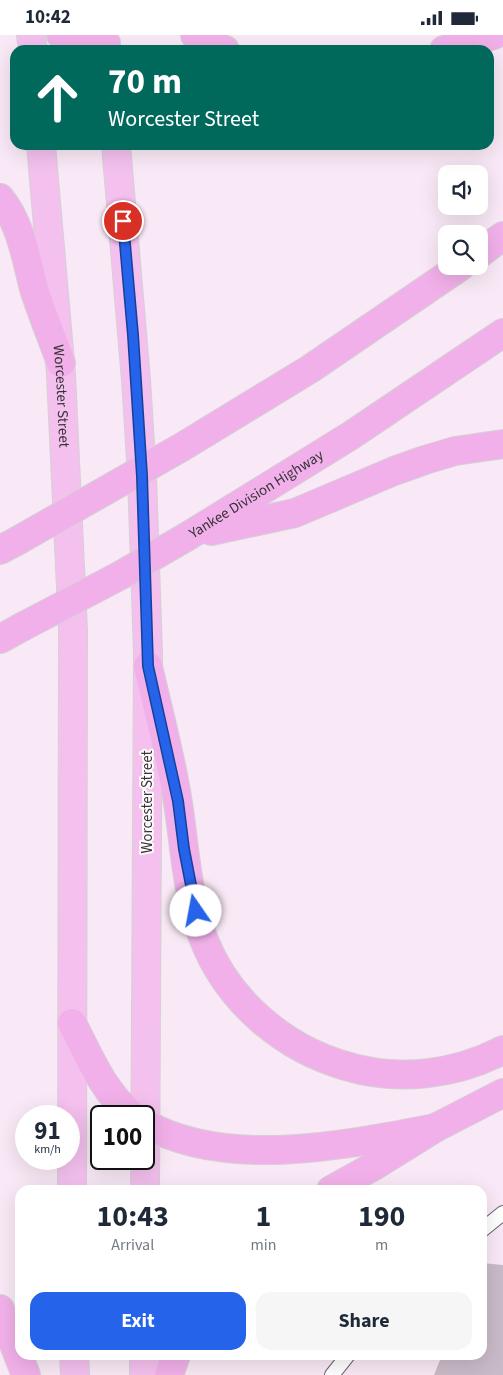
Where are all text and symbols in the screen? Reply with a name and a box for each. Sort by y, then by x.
text: 10:42 [25,4,71,31]
text: 70 m [108,57,182,107]
icon: ahead [25,65,90,130]
text: Worcester Street [108,103,259,135]
map controls [438,165,488,275]
button: sound [438,165,488,215]
pin [102,200,144,242]
icon: arrive [109,207,137,235]
button: search [438,225,488,275]
street label: Worcester Street [47,344,74,448]
street label: Yankee Division Highway [184,445,328,544]
street label: Worcester Street [137,750,158,854]
position arrow [169,884,221,936]
speed limit sign: 100 [90,1105,155,1170]
text: 91 [34,1113,61,1149]
text: km/h [34,1141,61,1158]
text: 10:43 [97,1195,169,1238]
text: 1 [255,1195,271,1238]
text: 190 [358,1195,405,1238]
text: Arrival [111,1234,154,1256]
text: min [250,1234,276,1256]
text: m [375,1234,388,1256]
button: Exit [30,1292,246,1350]
button: Share [256,1292,472,1350]

